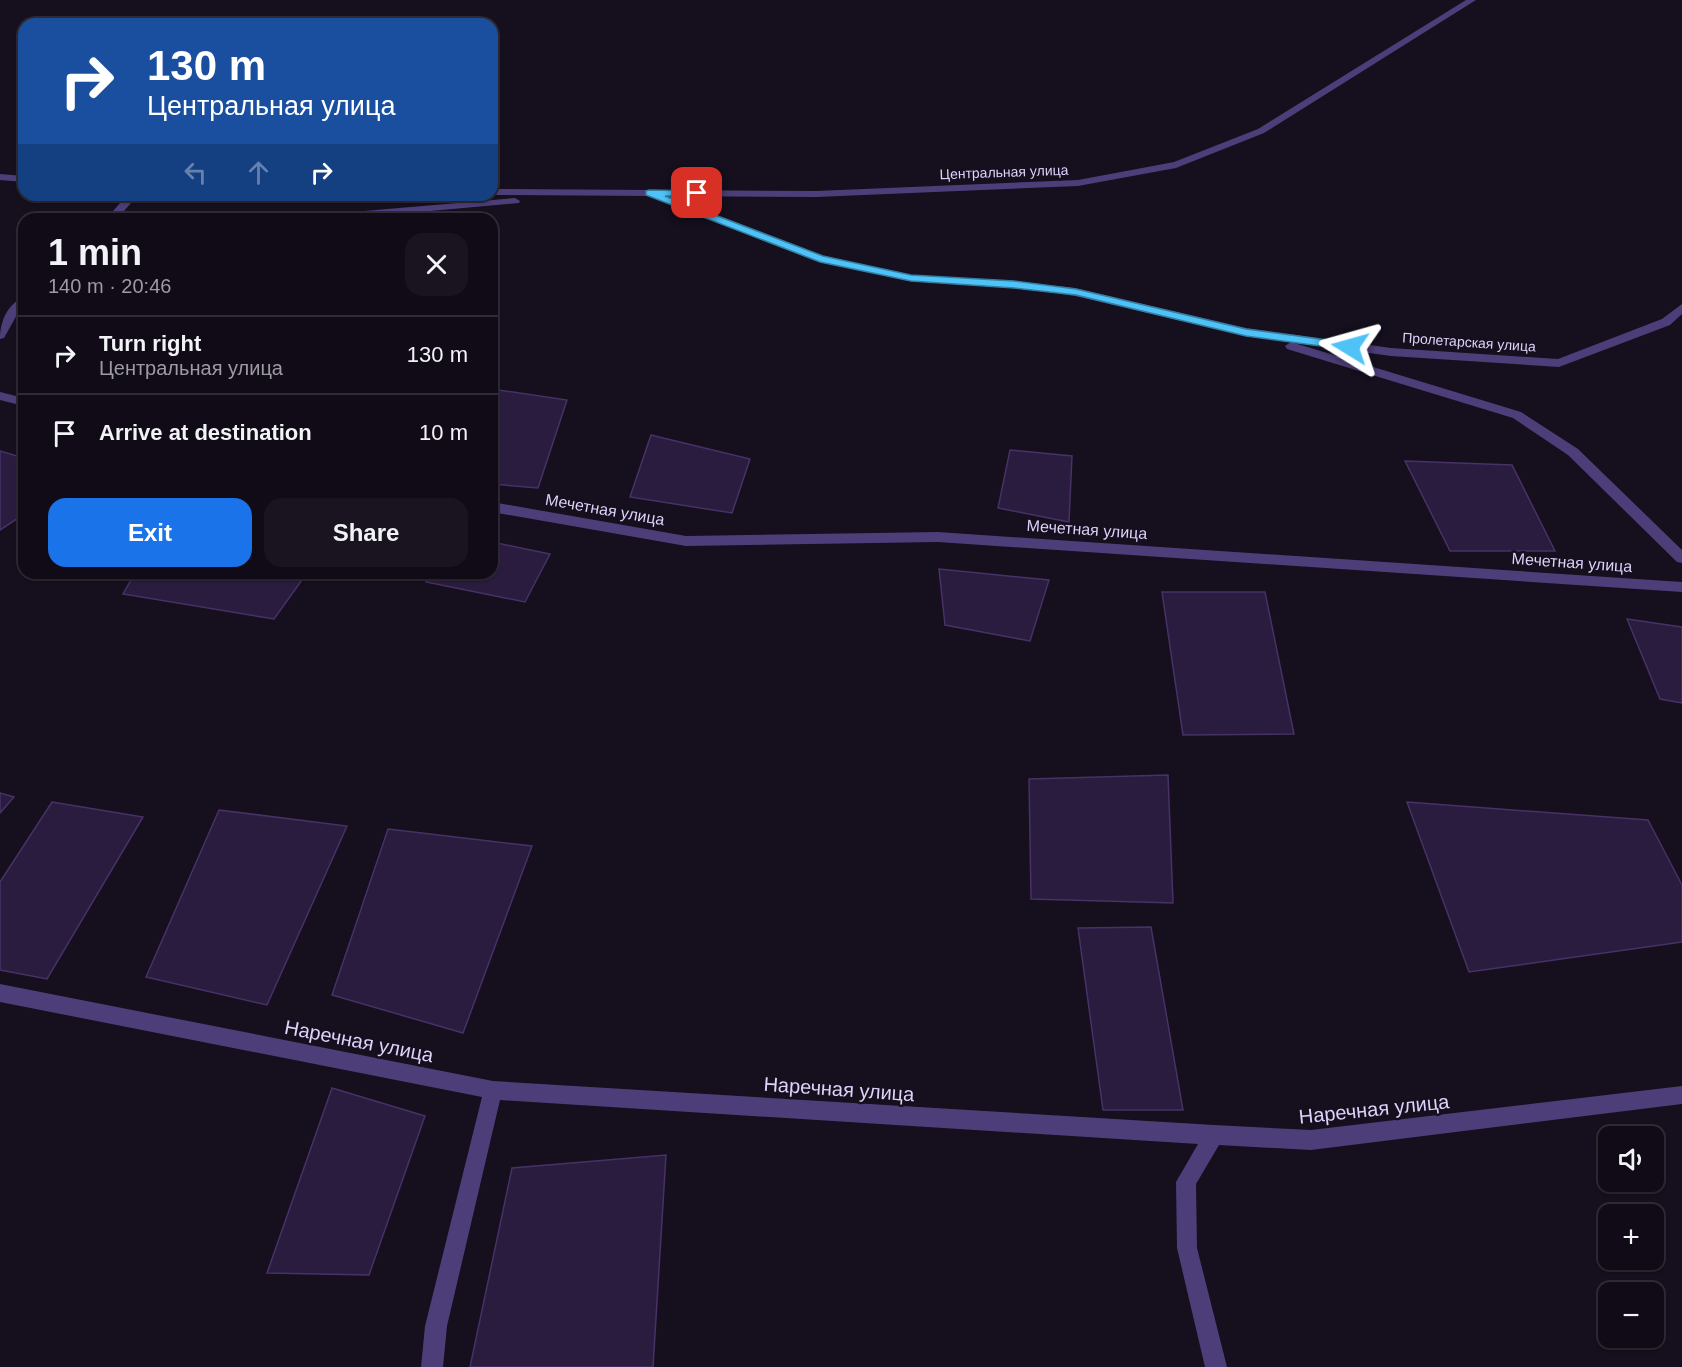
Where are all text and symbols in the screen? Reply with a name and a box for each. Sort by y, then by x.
icon: right [48,42,126,120]
text: 130 m [147,42,266,89]
text: Центральная улица [147,91,395,121]
icon: left [179,156,212,189]
icon: ahead [242,156,275,189]
icon: right [305,156,338,189]
street label: Центральная улица [939,162,1069,182]
pin [671,167,722,218]
icon: arrive [680,176,713,209]
text: 1 min [48,232,142,273]
button: close [405,233,468,296]
text: 140 m · 20:46 [48,275,171,297]
position arrow [1318,315,1382,379]
street label: Пролетарская улица [1402,329,1537,355]
text: Turn right [99,331,201,356]
icon: right [48,339,81,372]
text: 130 m [407,342,468,367]
text: Центральная улица [99,357,283,379]
icon: arrive [48,417,81,450]
text: Arrive at destination [99,420,312,445]
text: 10 m [419,420,468,445]
street label: Мечетная улица [544,491,666,528]
button: Exit [48,498,252,567]
button: Share [264,498,468,567]
street label: Мечетная улица [1026,517,1148,542]
street label: Мечетная улица [1511,550,1633,575]
street label: Наречная улица [283,1016,436,1066]
street label: Наречная улица [763,1073,916,1105]
street label: Наречная улица [1298,1090,1451,1128]
map controls [1598,1126,1664,1348]
button: sound [1598,1126,1664,1192]
button: + [1598,1204,1664,1270]
button: − [1598,1282,1664,1348]

